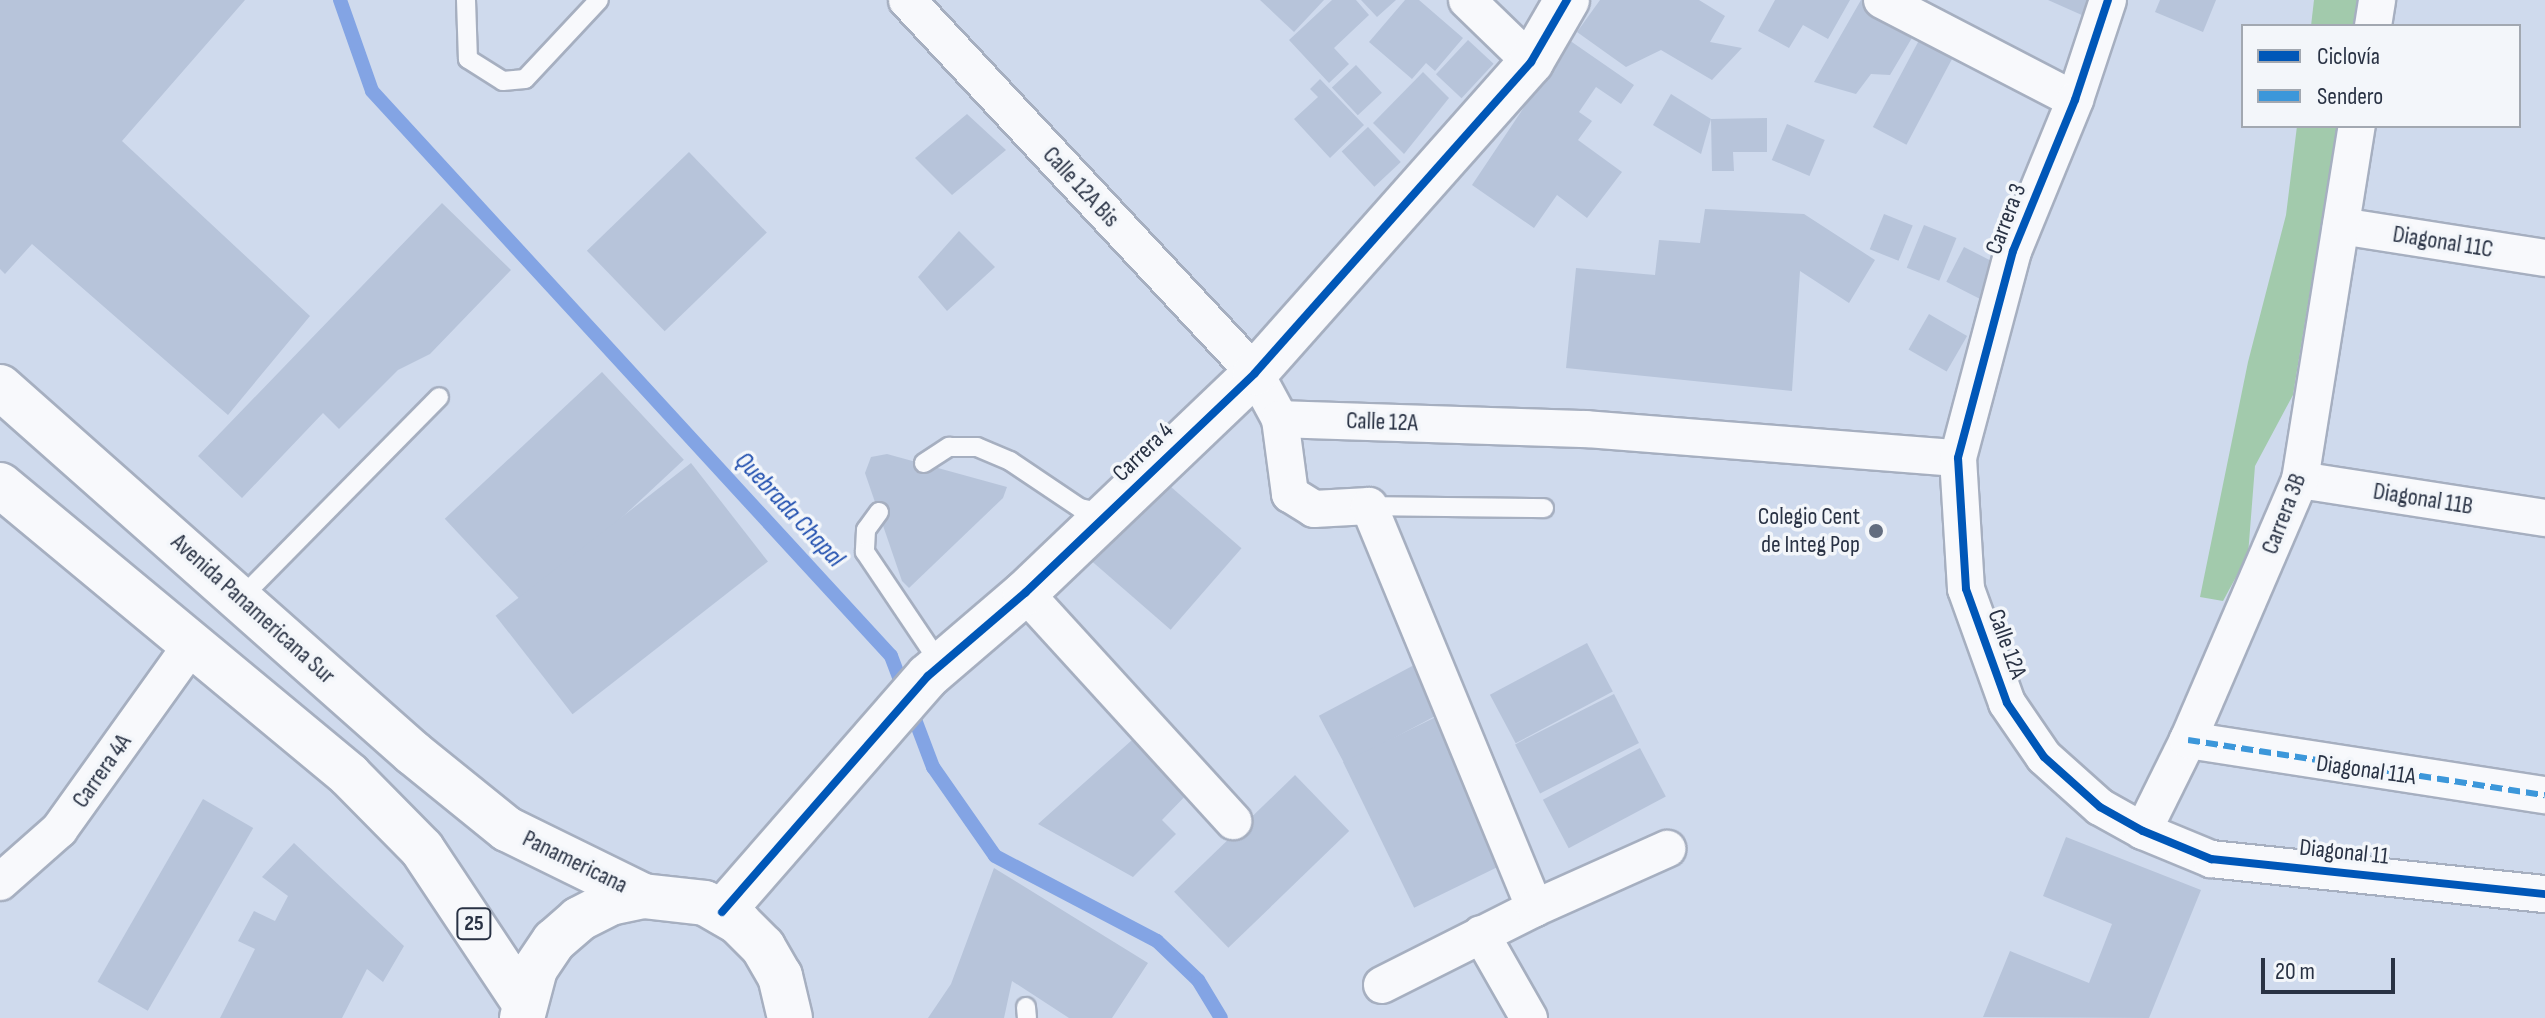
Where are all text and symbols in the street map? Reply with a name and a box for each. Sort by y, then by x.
legend [2241,24,2521,128]
text: Ciclovía [2317,42,2380,71]
text: Sendero [2317,82,2383,111]
street label: Calle 12A Bis [1037,141,1125,233]
street label: Carrera 3 [1979,180,2033,258]
street label: Diagonal 11C [2391,220,2495,264]
street label: Calle 12A [1346,406,1418,438]
street label: Carrera 4 [1107,416,1179,488]
water label: Quebrada Chapal [728,446,850,574]
street label: Carrera 3B [2256,470,2312,558]
street label: Diagonal 11B [2371,477,2475,521]
place label: Colegio Cent de Integ Pop [1758,503,1860,559]
marker: Colegio Cent de Integ Pop [1867,522,1885,540]
street label: Avenida Panamericana Sur [165,528,341,690]
street label: Calle 12A [1981,605,2033,683]
street label: Carrera 4A [66,729,138,813]
street label: Diagonal 11A [2314,749,2418,791]
street label: Panamericana [518,824,632,900]
street label: Diagonal 11 [2298,833,2390,871]
road number: 25 [456,906,492,942]
scale bar [2265,942,2399,992]
text: 20 m [2275,957,2315,986]

